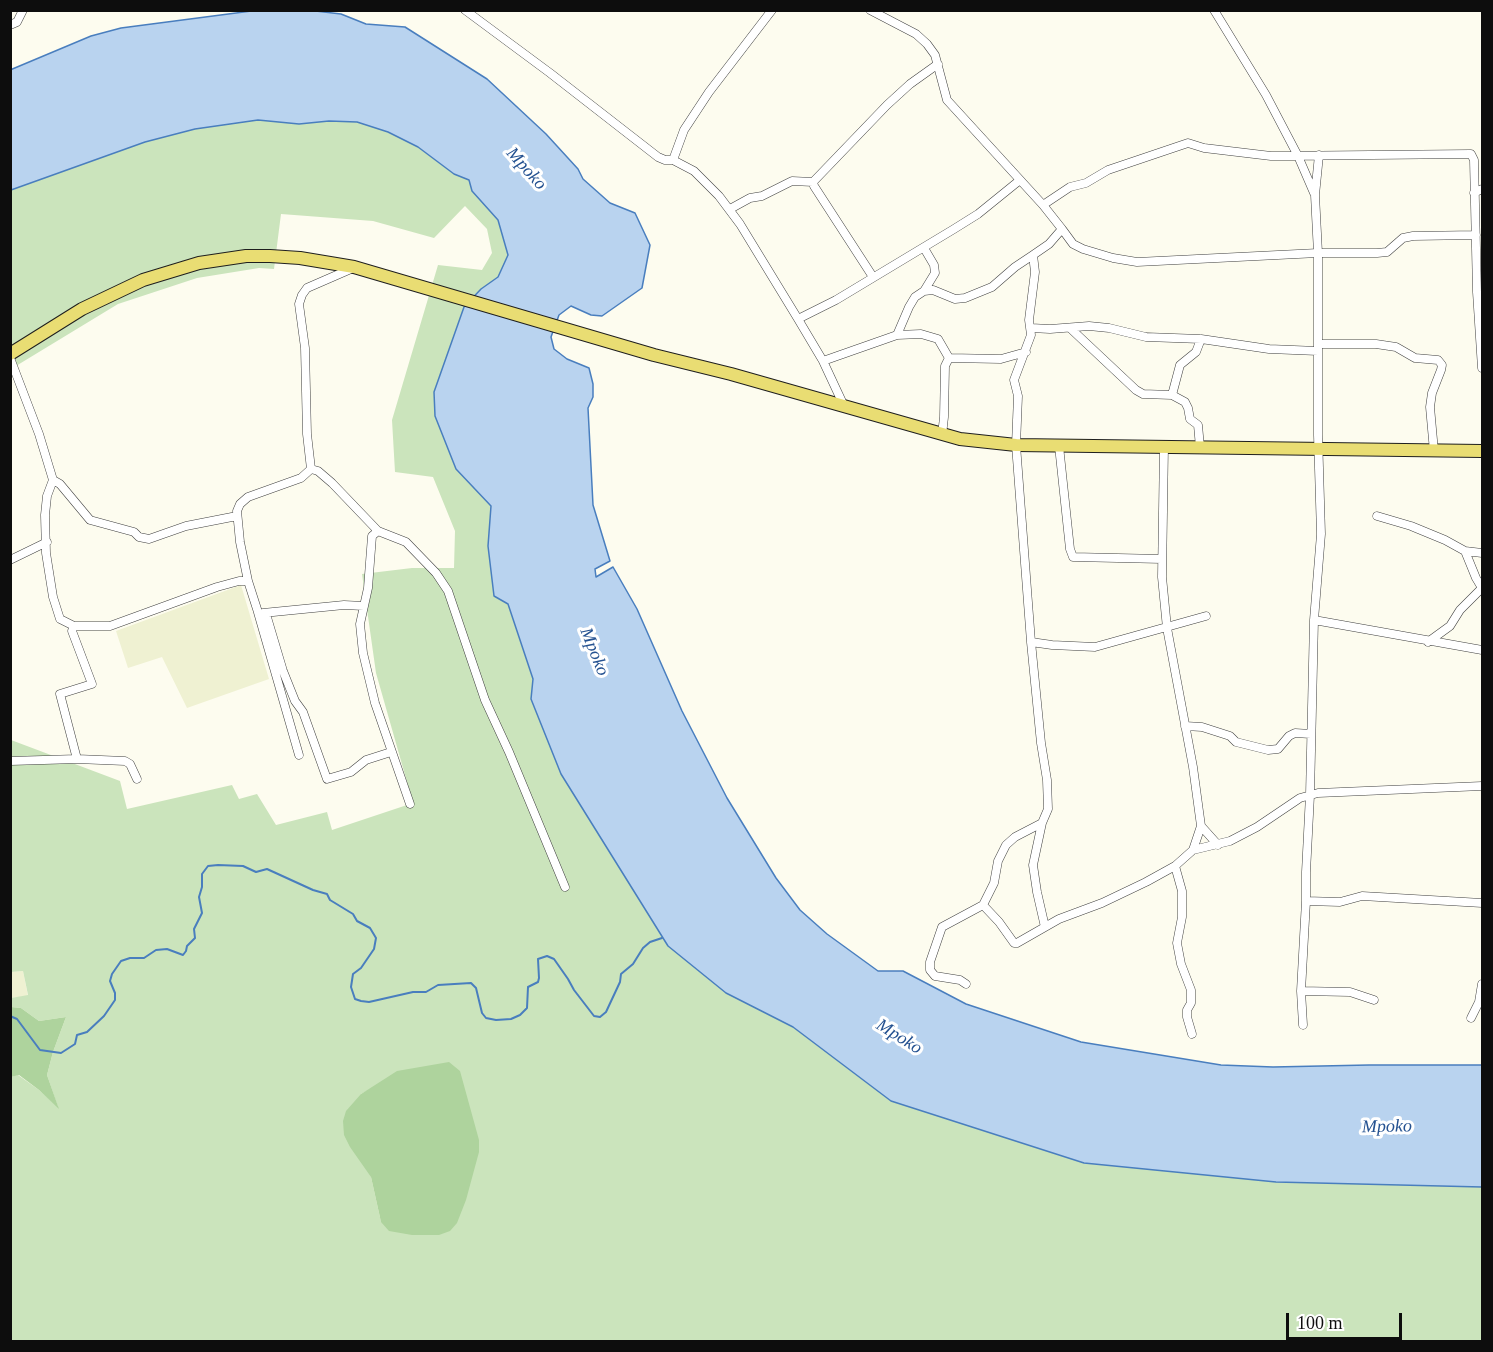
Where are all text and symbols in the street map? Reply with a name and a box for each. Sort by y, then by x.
water label: Mpoko [501,143,551,195]
water label: Mpoko [575,625,613,679]
water label: Mpoko [872,1015,926,1059]
water label: Mpoko [1362,1116,1412,1138]
scale bar [1289,1301,1404,1339]
text: 100 m [1297,1313,1343,1333]

